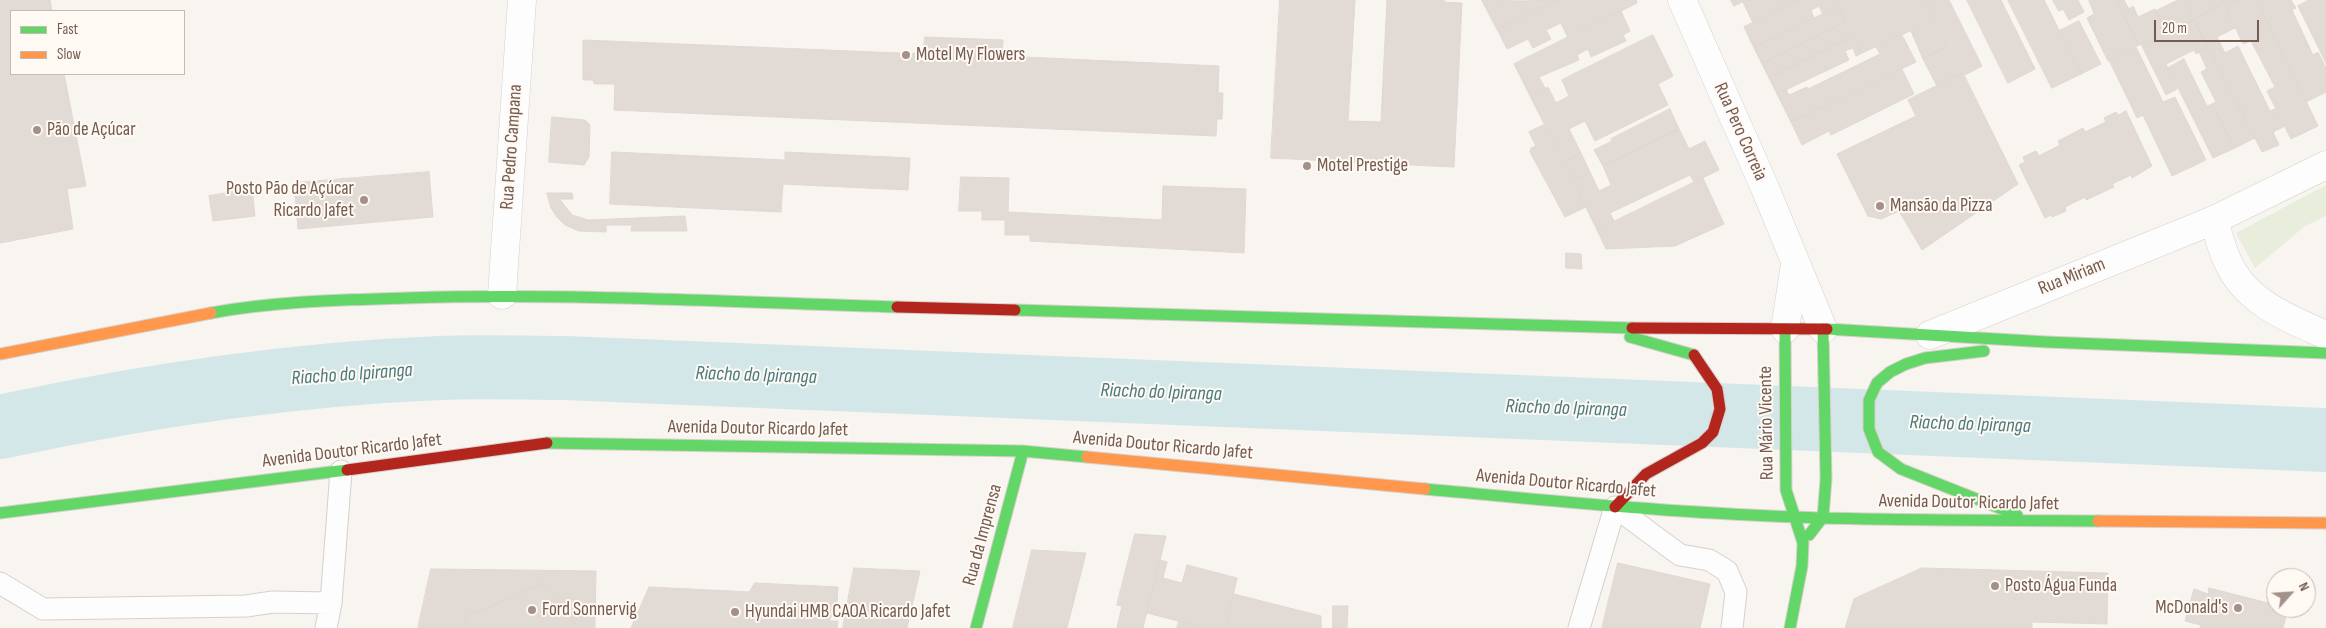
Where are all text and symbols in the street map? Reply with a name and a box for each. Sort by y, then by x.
legend [10,10,185,75]
scale bar [2156,10,2261,42]
text: 20 m [2162,19,2187,38]
text: Fast [57,20,78,39]
place label: Motel My Flowers [916,44,1025,66]
text: Slow [57,45,81,64]
marker: Motel My Flowers [900,49,912,61]
street label: Rua Pero Correia [1708,80,1772,184]
street label: Rua Pedro Campana [496,84,528,210]
place label: Pão de Açúcar [47,119,136,141]
marker: Pão de Açúcar [31,124,43,136]
place label: Motel Prestige [1317,155,1408,177]
marker: Motel Prestige [1301,160,1313,172]
place label: Posto Pão de Açúcar Ricardo Jafet [226,178,354,222]
marker: Posto Pão de Açúcar Ricardo Jafet [358,194,370,206]
place label: Mansão da Pizza [1890,195,1992,217]
marker: Mansão da Pizza [1874,200,1886,212]
street label: Rua Miriam [2035,253,2109,301]
water label: Riacho do Ipiranga [291,359,413,391]
water label: Riacho do Ipiranga [695,362,817,390]
street label: Rua Mário Vicente [1755,366,1779,480]
water label: Riacho do Ipiranga [1100,379,1222,407]
water label: Riacho do Ipiranga [1505,395,1627,423]
water label: Riacho do Ipiranga [1909,411,2031,439]
street label: Avenida Doutor Ricardo Jafet [668,416,848,442]
street label: Avenida Doutor Ricardo Jafet [1072,427,1254,465]
street label: Avenida Doutor Ricardo Jafet [261,429,443,473]
street label: Avenida Doutor Ricardo Jafet [1475,465,1657,503]
street label: Rua da Imprensa [959,482,1007,588]
street label: Avenida Doutor Ricardo Jafet [1879,490,2059,516]
north arrow [2266,568,2316,618]
place label: Posto Água Funda [2005,575,2117,597]
marker: Posto Água Funda [1989,580,2001,592]
text: N [2295,580,2313,594]
place label: McDonald's [2155,597,2228,619]
place label: Ford Sonnervig [542,599,637,621]
place label: Hyundai HMB CAOA Ricardo Jafet [745,601,951,623]
marker: McDonald's [2232,602,2244,614]
marker: Ford Sonnervig [526,604,538,616]
marker: Hyundai HMB CAOA Ricardo Jafet [729,606,741,618]

